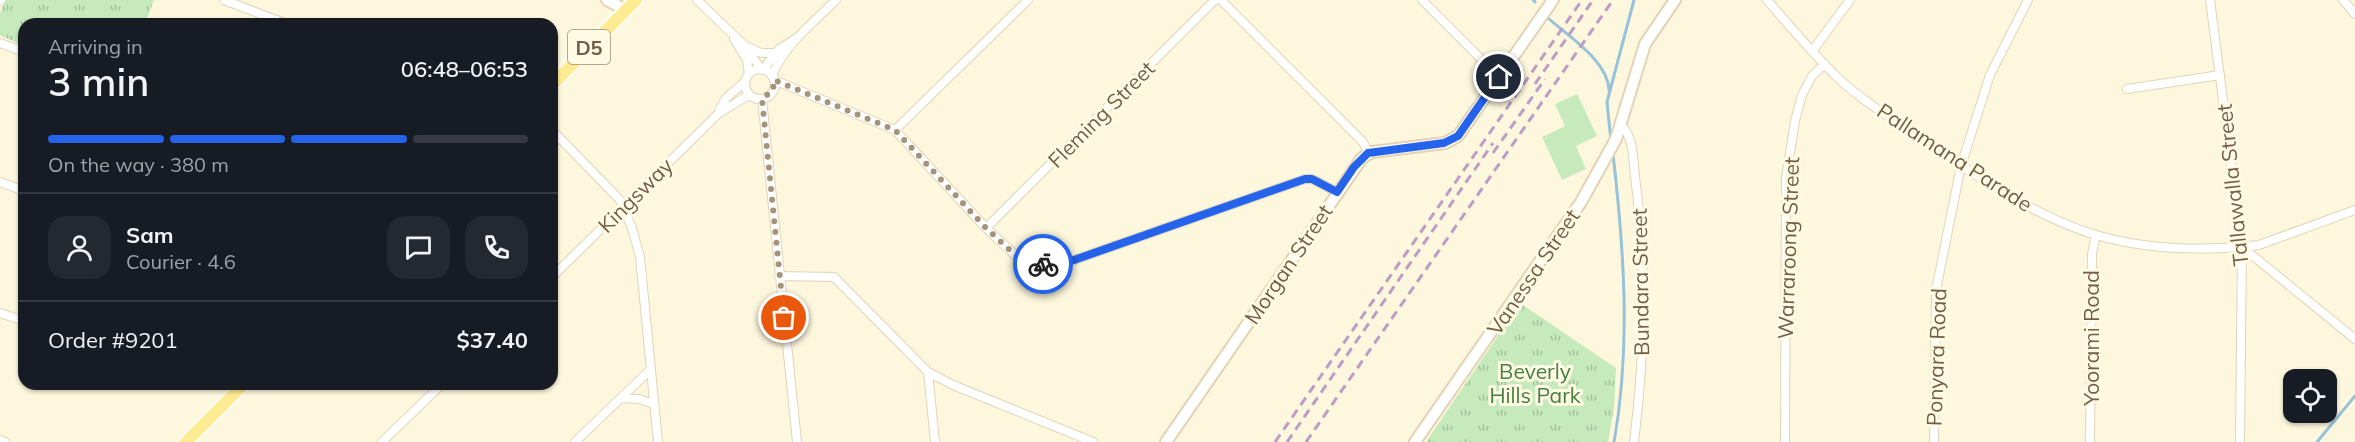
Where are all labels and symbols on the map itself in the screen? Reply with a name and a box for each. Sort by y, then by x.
road number: D5 [568,30,610,64]
pin [1473,51,1524,102]
street label: Fleming Street [1042,55,1160,173]
street label: Pallamana Parade [1873,97,2037,217]
street label: Tallawalla Street [2211,103,2253,267]
street label: Kingsway [592,152,678,238]
street label: Warraroong Street [1772,156,1804,340]
street label: Morgan Street [1238,199,1338,329]
street label: Vanessa Street [1481,204,1585,340]
street label: Bundara Street [1626,208,1654,356]
courier [1013,234,1073,294]
street label: Yoorami Road [2078,270,2104,407]
street label: Ponyara Road [1921,288,1951,426]
pin [758,292,809,343]
park label: Beverly Hills Park [1489,358,1581,408]

